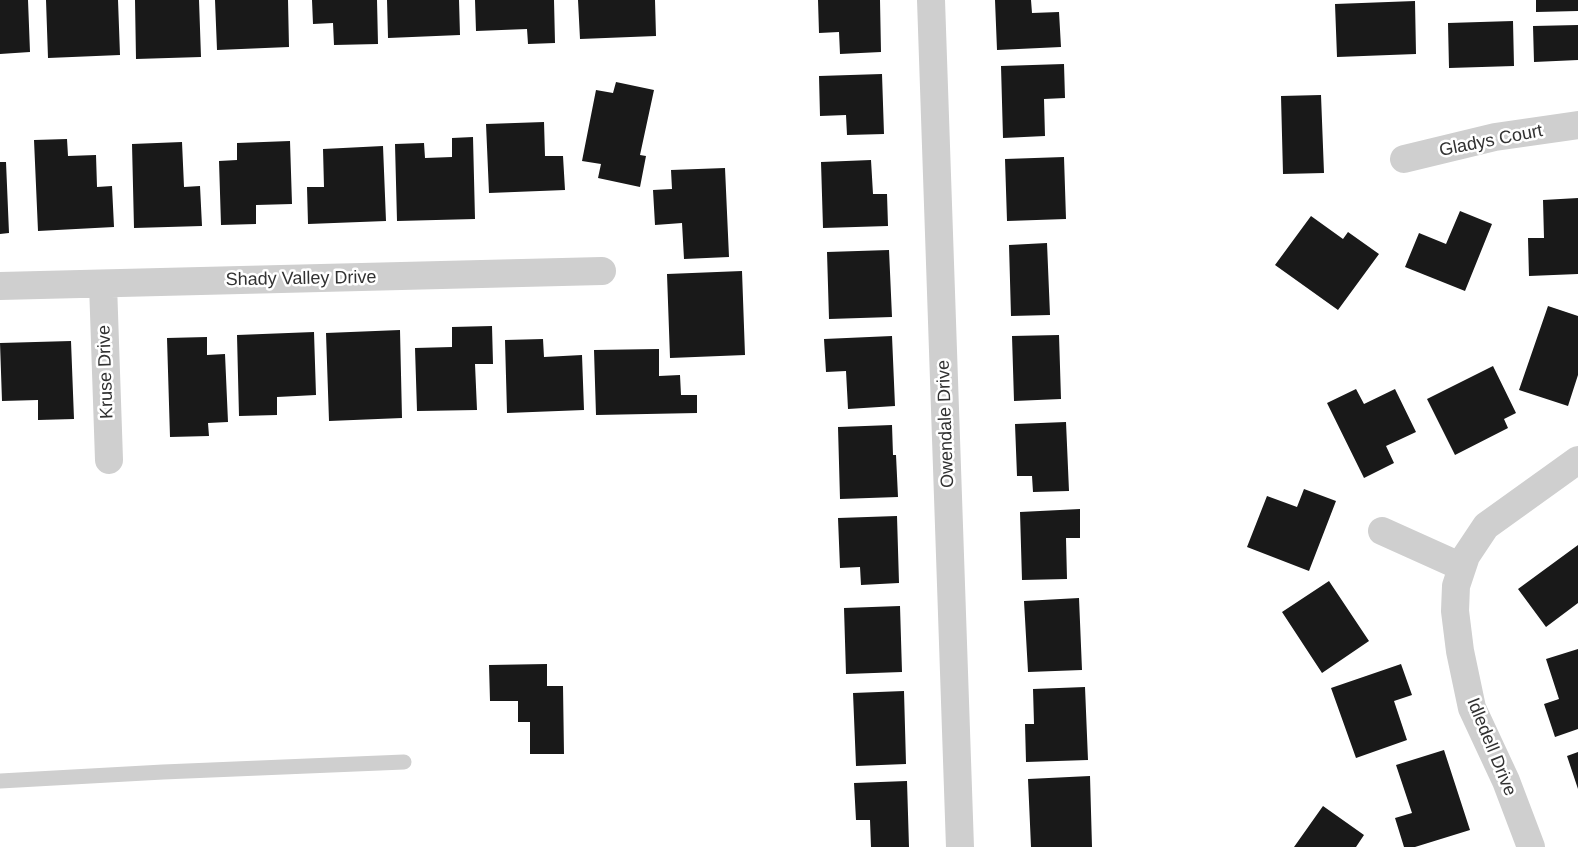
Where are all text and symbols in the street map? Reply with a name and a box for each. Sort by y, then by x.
street label: Gladys Court [1437,120,1545,162]
street label: Shady Valley Drive [225,267,377,291]
street label: Kruse Drive [94,325,118,419]
street label: Owendale Drive [933,360,959,488]
street label: Idledell Drive [1461,695,1521,799]

